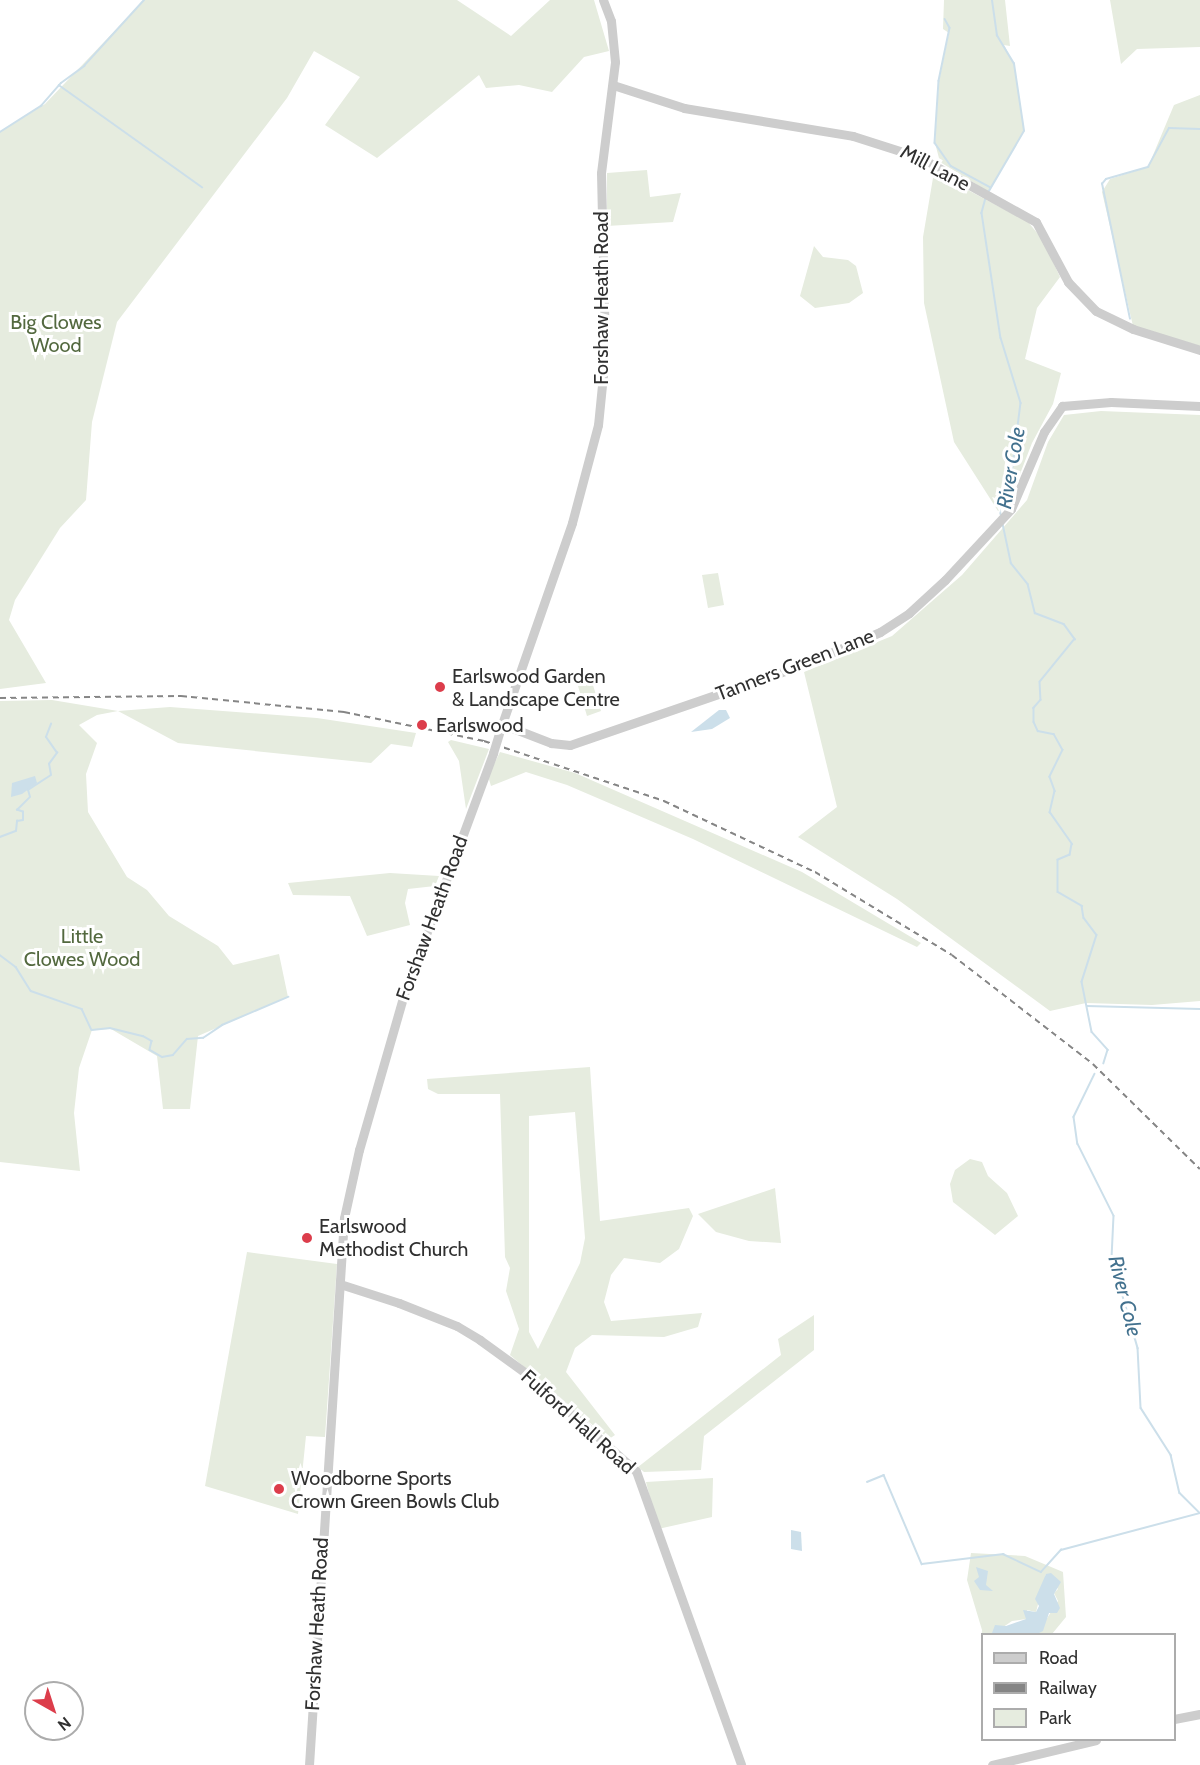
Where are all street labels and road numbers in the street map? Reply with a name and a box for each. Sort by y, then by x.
street label: Mill Lane [896,140,974,196]
street label: Forshaw Heath Road [589,211,613,385]
street label: Tanners Green Lane [713,624,877,706]
street label: Forshaw Heath Road [391,832,473,1004]
street label: Fulford Hall Road [516,1365,640,1479]
street label: Forshaw Heath Road [300,1537,334,1711]

